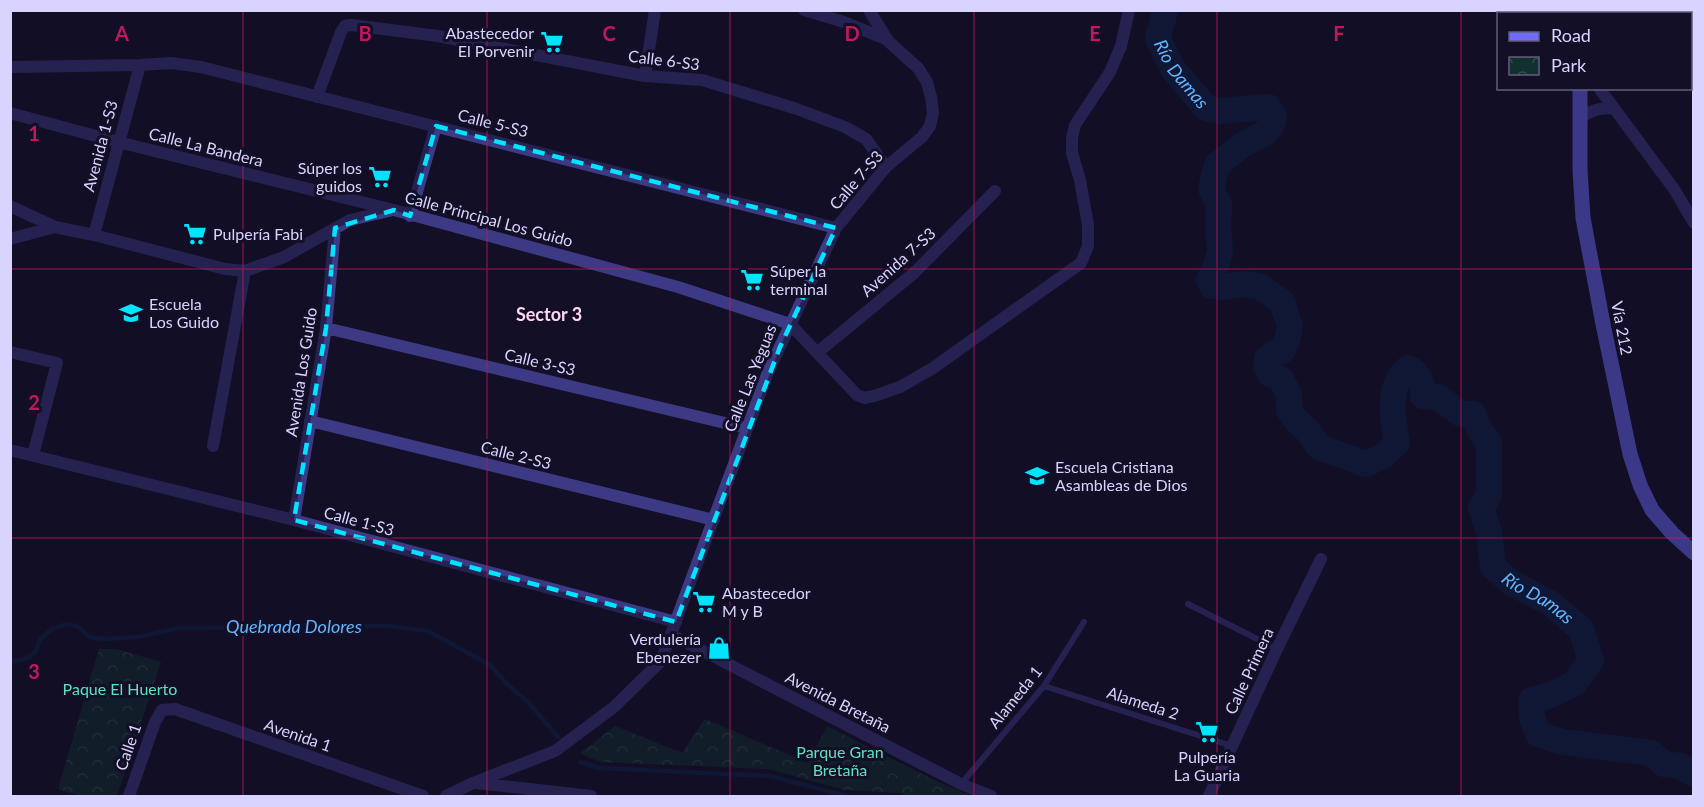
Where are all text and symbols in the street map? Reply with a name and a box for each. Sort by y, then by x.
legend [1497,12,1692,90]
text: A [114,21,129,45]
text: B [358,21,372,45]
text: C [602,21,616,45]
text: D [844,21,860,45]
text: E [1089,21,1101,45]
text: F [1333,21,1345,45]
place label: Abastecedor El Porvenir [445,23,534,60]
text: Road [1551,24,1591,46]
supermarket icon: Abastecedor El Porvenir [539,29,565,55]
water label: Río Damas [1150,35,1214,113]
street label: Calle 6-S3 [627,46,701,73]
text: Park [1551,54,1587,76]
street label: Avenida 1-S3 [78,98,121,194]
street label: Calle 5-S3 [456,105,530,140]
text: 1 [28,121,40,145]
street label: Calle La Bandera [147,123,265,170]
street label: Calle 7-S3 [825,146,886,213]
place label: Súper los guidos [298,158,362,195]
supermarket icon: Súper los guidos [367,164,393,190]
street label: Calle Principal Los Guido [403,187,575,250]
supermarket icon: Pulpería Fabi [182,221,208,247]
street label: Avenida 7-S3 [857,223,939,300]
place label: Pulpería Fabi [213,224,303,243]
place label: Súper la terminal [770,261,828,298]
supermarket icon: Súper la terminal [739,267,765,293]
place label: Escuela Los Guido [149,294,219,331]
street label: Vía 212 [1608,299,1637,356]
school or university icon: Escuela Los Guido [118,300,144,326]
district label: Sector 3 [516,303,582,325]
street label: Avenida Los Guido [281,306,320,438]
street label: Calle Las Yeguas [719,321,780,434]
street label: Calle 3-S3 [503,344,577,379]
text: 2 [28,390,40,414]
street label: Calle 2-S3 [479,437,553,472]
place label: Escuela Cristiana Asambleas de Dios [1055,457,1187,494]
school or university icon: Escuela Cristiana Asambleas de Dios [1024,463,1050,489]
street label: Calle 1-S3 [322,502,396,539]
water label: Río Damas [1498,567,1579,628]
place label: Abastecedor M y B [722,583,811,620]
supermarket icon: Abastecedor M y B [691,589,717,615]
water label: Quebrada Dolores [226,615,362,637]
street label: Calle Primera [1220,625,1277,717]
place label: Verdulería Ebenezer [630,629,701,666]
shop icon: Verdulería Ebenezer [706,635,732,661]
text: 3 [28,659,40,683]
street label: Alameda 1 [984,662,1045,732]
street label: Avenida Bretaña [783,667,894,736]
park label: Paque El Huerto [63,679,177,698]
street label: Alameda 2 [1105,682,1181,723]
street label: Avenida 1 [262,714,334,755]
supermarket icon: Pulpería La Guaria [1194,719,1220,745]
street label: Calle 1 [111,721,144,773]
park label: Parque Gran Bretaña [796,742,884,779]
place label: Pulpería La Guaria [1174,747,1240,784]

